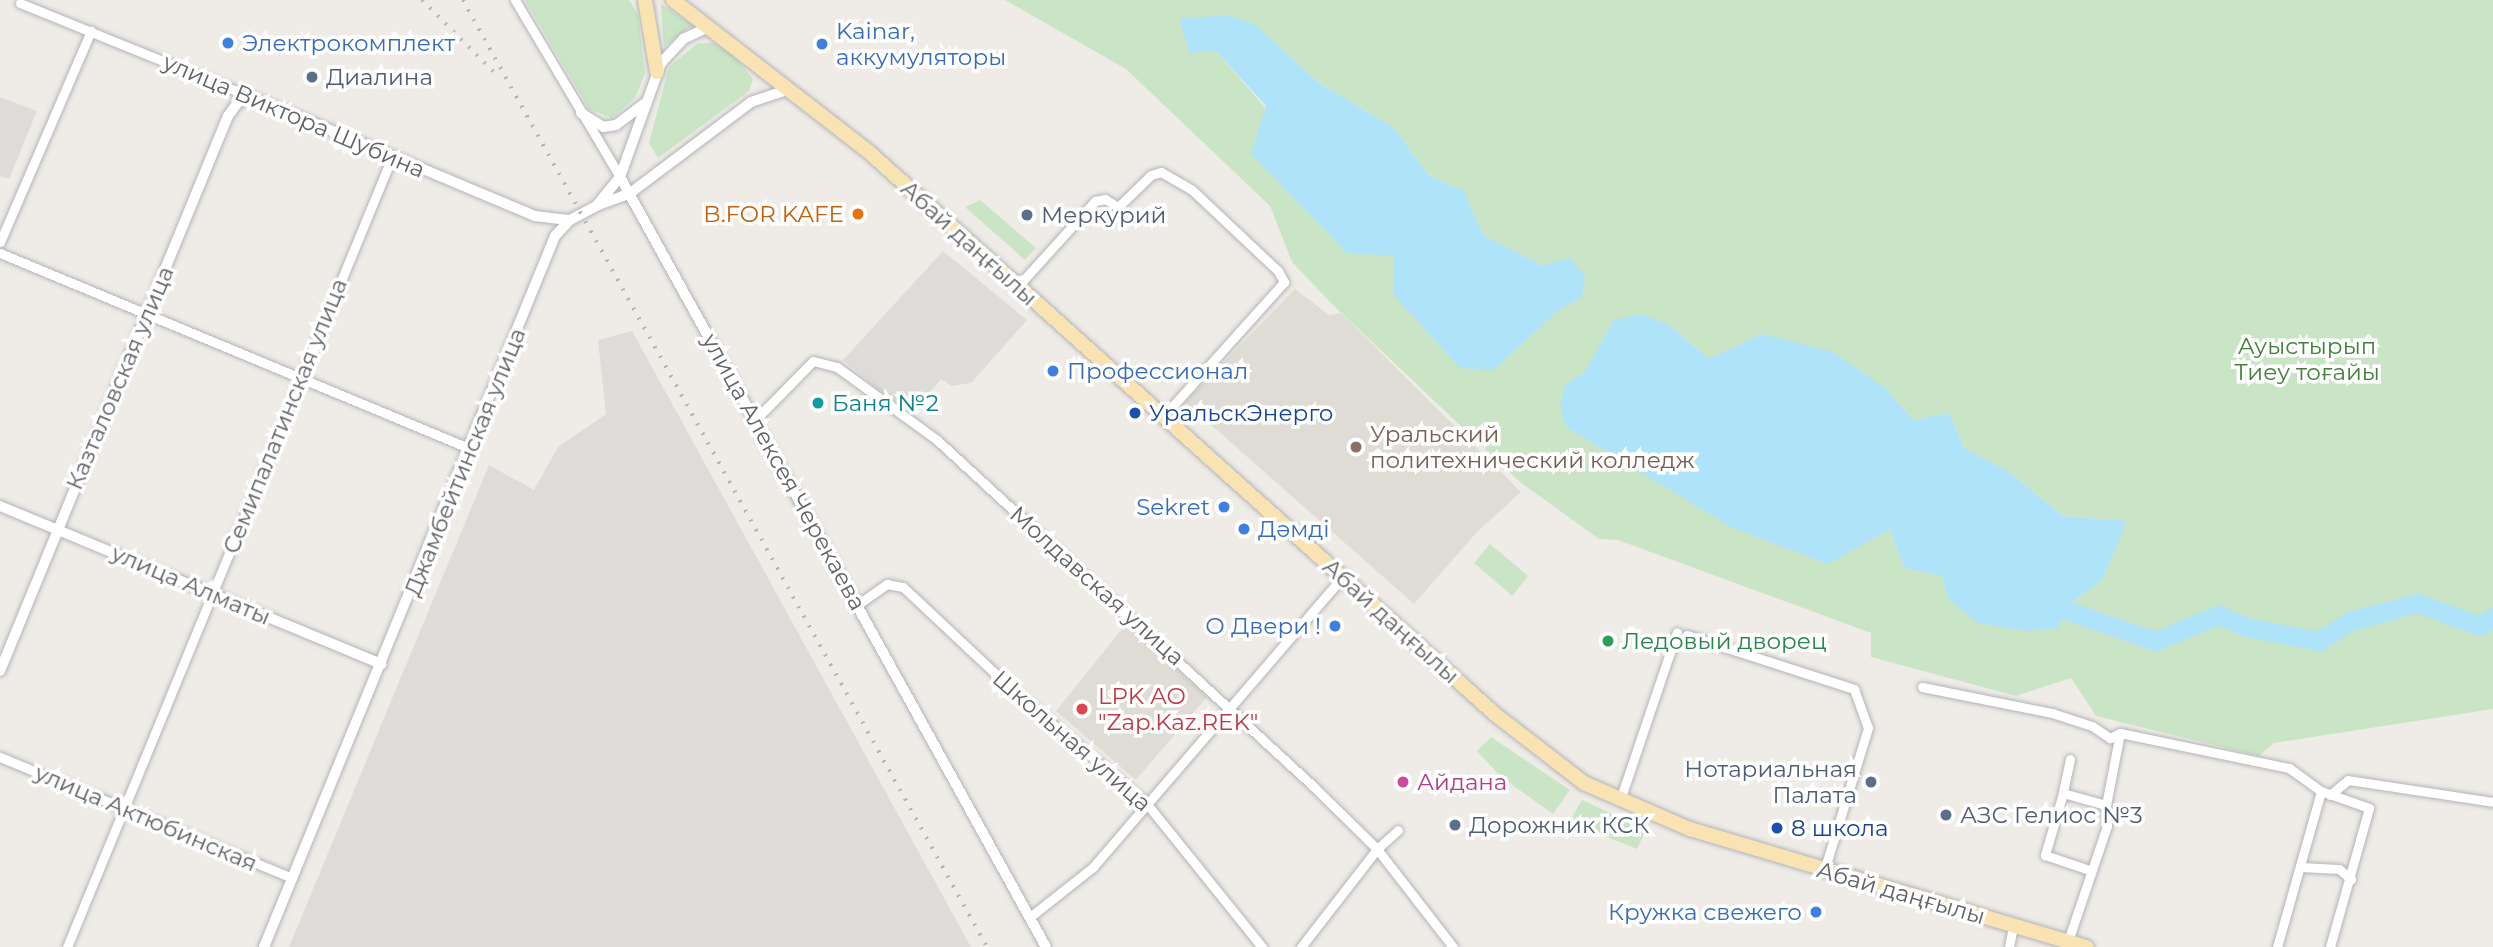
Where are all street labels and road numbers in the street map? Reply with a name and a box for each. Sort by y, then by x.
street label: улица Виктора Шубина [159,48,429,184]
street label: Абай даңғылы [895,175,1043,311]
street label: Казталовская улица [60,262,180,494]
street label: Семипалатинская улица [217,274,353,558]
street label: Джамбейтинская улица [398,324,532,600]
street label: улица Алексея Черекаева [696,329,872,615]
street label: Молдавская улица [1004,501,1190,671]
street label: улица Алматы [107,539,275,631]
street label: Абай даңғылы [1317,553,1465,689]
street label: Школьная улица [987,665,1157,817]
street label: улица Актюбинская [31,759,261,877]
street label: Абай даңғылы [1814,856,1988,930]

